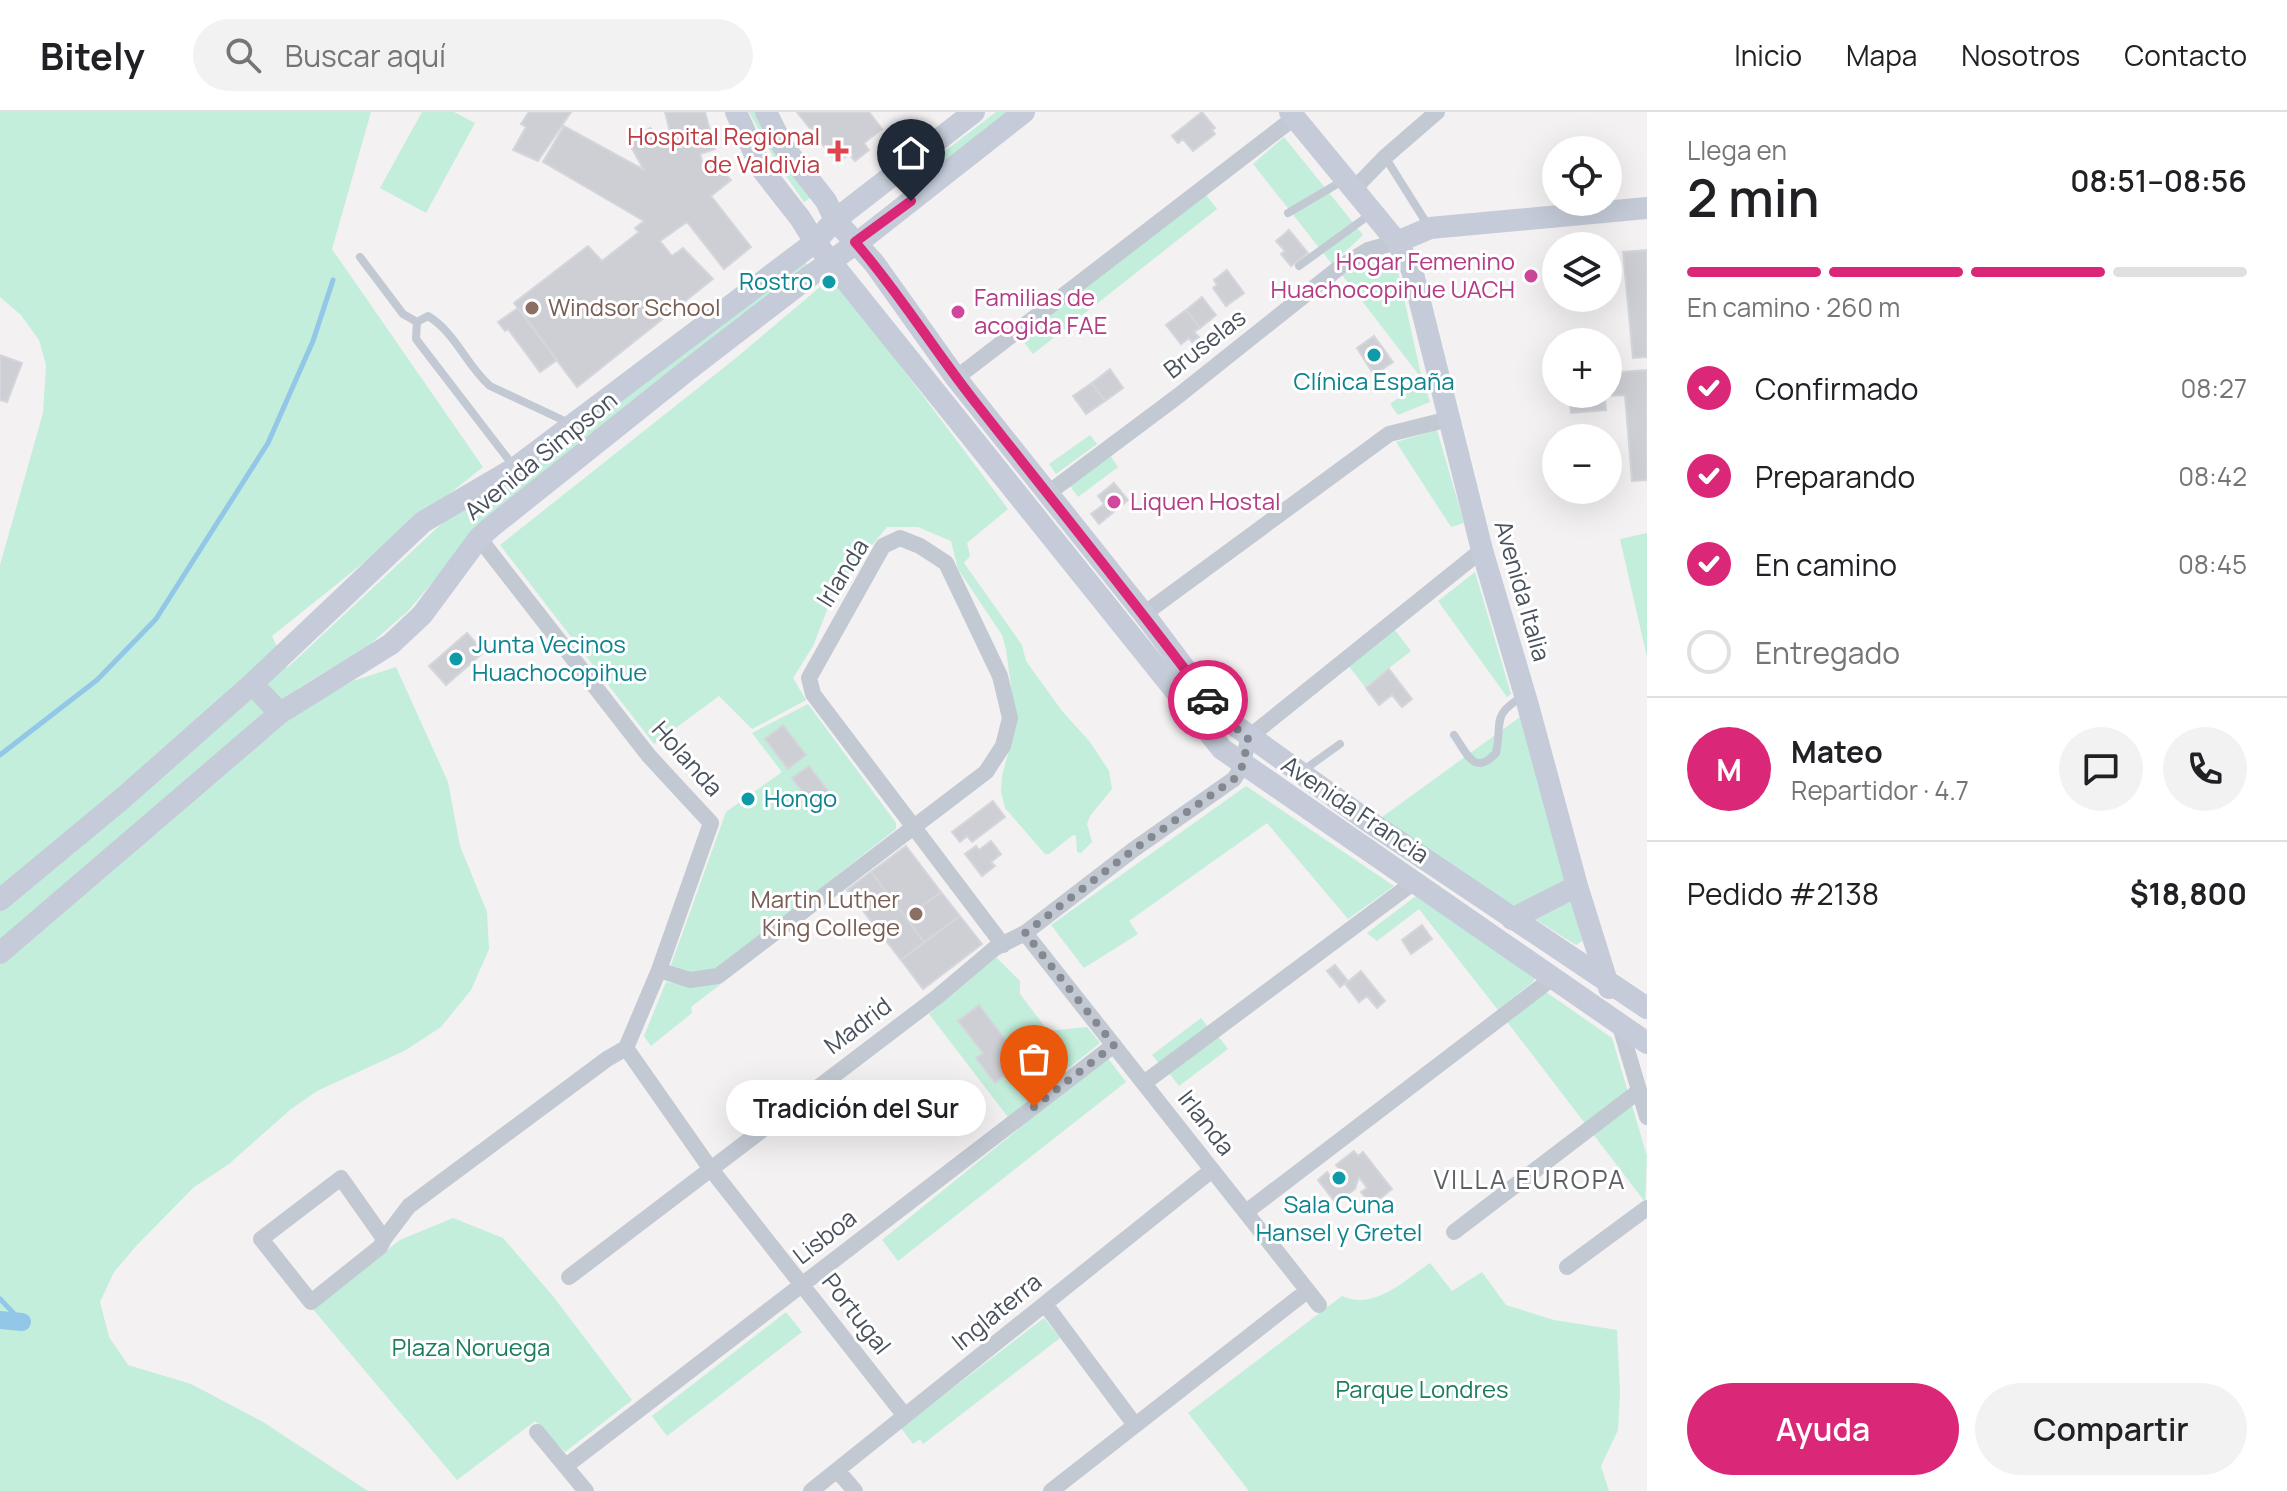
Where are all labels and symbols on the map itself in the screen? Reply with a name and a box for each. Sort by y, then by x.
place label: Hospital Regional de Valdivia [627,119,820,180]
pin [877,119,945,201]
marker: Hospital Regional de Valdivia [827,140,849,162]
place label: Hogar Femenino Huachocopihue UACH [1271,244,1515,305]
place label: Rostro [739,264,813,297]
marker: Hogar Femenino Huachocopihue UACH [1522,267,1540,285]
marker: Rostro [820,273,838,291]
place label: Familias de acogida FAE [974,280,1107,341]
place label: Windsor School [548,290,721,323]
marker: Windsor School [523,299,541,317]
street label: Bruselas [1156,300,1252,385]
marker: Familias de acogida FAE [949,303,967,321]
marker: Clínica España [1365,346,1383,364]
place label: Clínica España [1294,364,1455,397]
street label: Avenida Simpson [457,383,623,527]
place label: Liquen Hostal [1130,484,1281,517]
marker: Liquen Hostal [1105,493,1123,511]
street label: Avenida Italia [1488,516,1559,665]
street label: Irlanda [808,532,876,613]
place label: Junta Vecinos Huachocopihue [472,627,647,688]
marker: Junta Vecinos Huachocopihue [447,650,465,668]
courier [1168,660,1248,740]
street label: Holanda [645,713,731,803]
street label: Avenida Francia [1276,747,1436,870]
place label: Hongo [764,781,837,814]
marker: Hongo [739,790,757,808]
place label: Martin Luther King College [751,882,900,943]
marker: Martin Luther King College [907,905,925,923]
street label: Madrid [817,989,897,1061]
pin [1000,1025,1068,1107]
callout: Tradición del Sur [726,1079,986,1135]
street label: Irlanda [1171,1082,1243,1162]
district label: VILLA EUROPA [1433,1161,1627,1197]
marker: Sala Cuna Hansel y Gretel [1330,1169,1348,1187]
place label: Sala Cuna Hansel y Gretel [1256,1187,1422,1248]
street label: Lisboa [785,1201,863,1271]
street label: Inglaterra [944,1265,1048,1357]
street label: Portugal [815,1266,899,1360]
park label: Plaza Noruega [392,1330,550,1363]
park label: Parque Londres [1335,1372,1509,1405]

